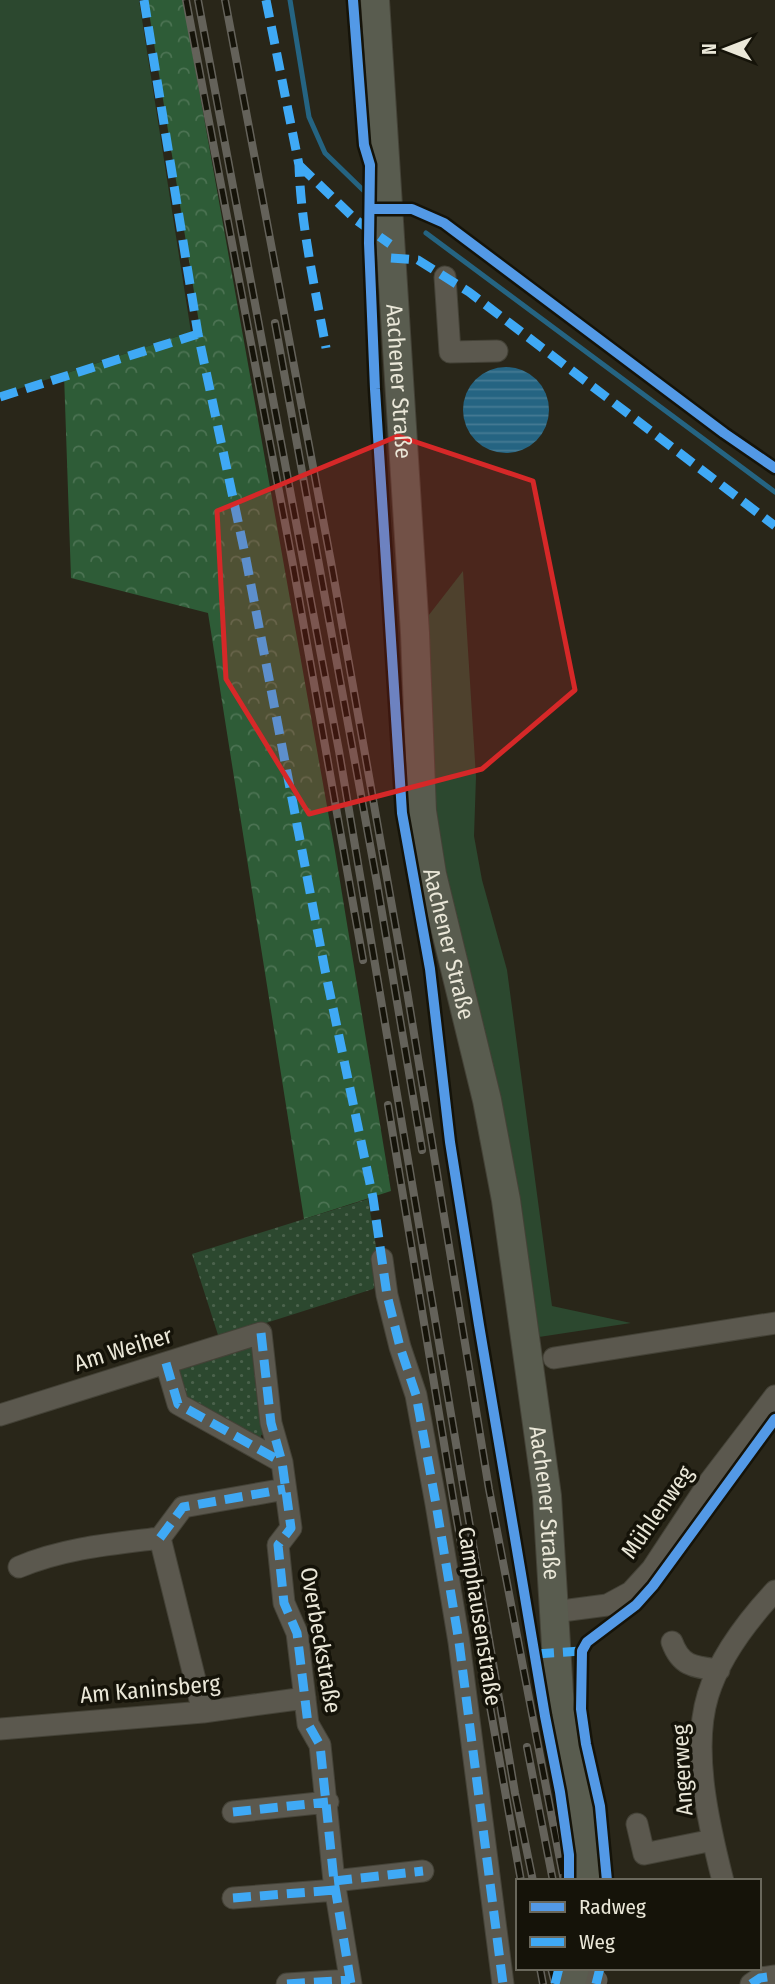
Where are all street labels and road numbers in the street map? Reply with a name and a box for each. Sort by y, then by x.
street label: Aachener Straße [380,303,418,459]
street label: Aachener Straße [417,865,481,1022]
street label: Am Weiher [71,1321,175,1377]
street label: Aachener Straße [523,1424,566,1581]
street label: Mühlenweg [615,1460,699,1564]
street label: Camphausenstraße [452,1524,508,1708]
street label: Overbeckstraße [294,1565,348,1715]
street label: Am Kaninsberg [79,1669,221,1709]
street label: Angerweg [666,1724,698,1816]

